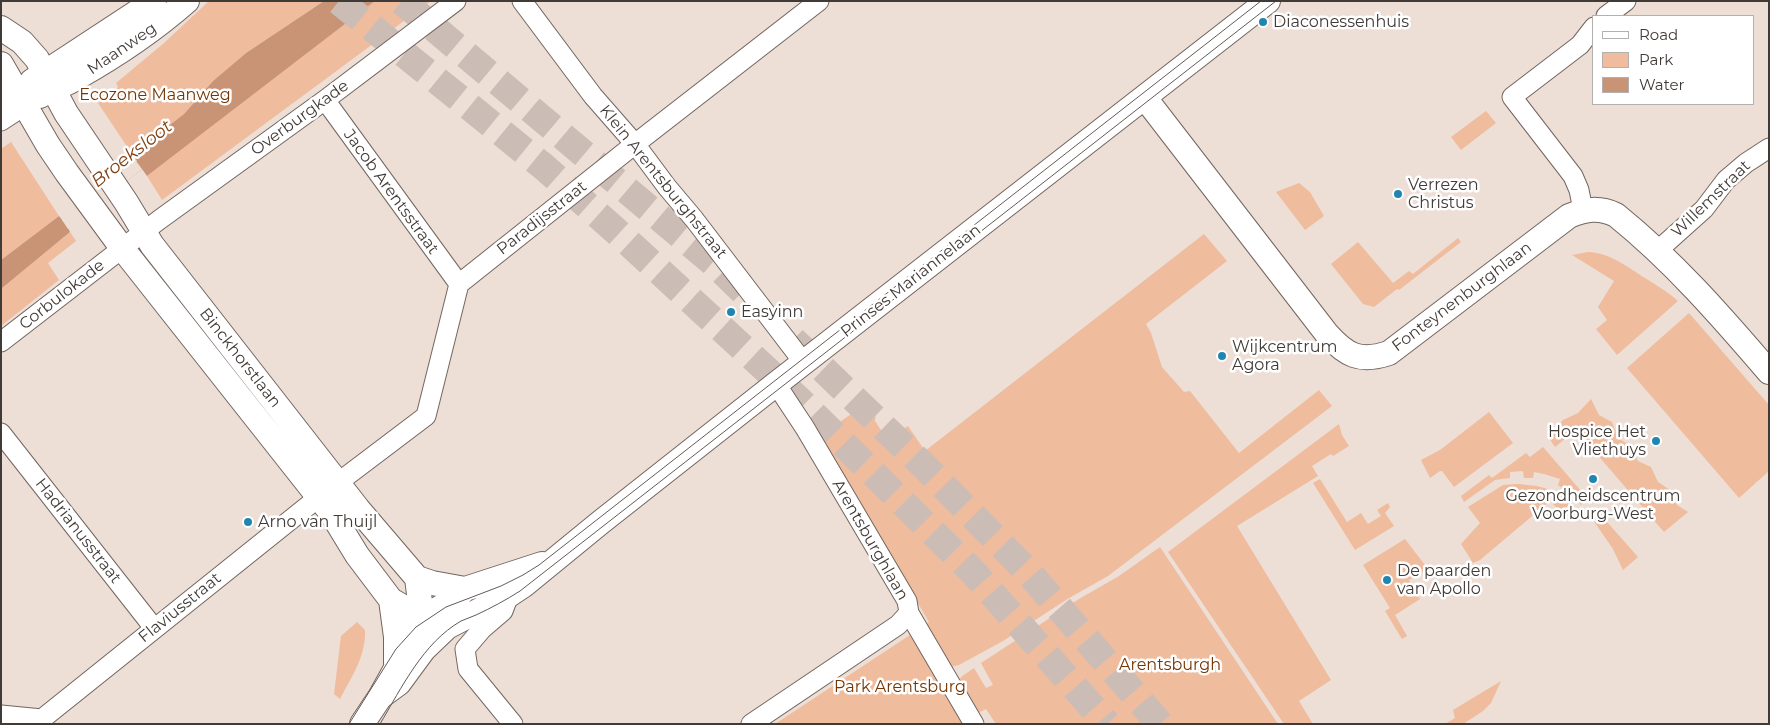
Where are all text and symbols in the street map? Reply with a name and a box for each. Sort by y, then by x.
place label: Diaconessenhuis [1273,12,1409,32]
legend [1592,15,1755,105]
marker: Diaconessenhuis [1257,16,1269,28]
street label: Maanweg [84,19,160,79]
text: Road [1639,25,1678,44]
text: Park [1639,50,1673,69]
text: Water [1639,75,1685,94]
street label: Overburgkade [247,76,353,160]
park label: Ecozone Maanweg [79,85,231,105]
street label: Klein Arentsburghstraat [595,101,731,263]
water label: Broeksloot [87,116,177,192]
street label: Jacob Arentsstraat [339,126,443,258]
street label: Willemstraat [1667,156,1755,242]
place label: Verrezen Christus [1408,175,1479,213]
street label: Paradijsstraat [493,177,591,259]
marker: Verrezen Christus [1392,188,1404,200]
street label: Prinses Mariannelaan [837,220,985,342]
street label: Fonteynenburghlaan [1388,238,1536,356]
street label: Corbulokade [16,256,108,334]
place label: Easyinn [741,302,803,322]
street label: Binckhorstlaan [195,304,285,412]
marker: Easyinn [725,306,737,318]
place label: Wijkcentrum Agora [1232,337,1337,375]
marker: Wijkcentrum Agora [1216,350,1228,362]
place label: Hospice Het Vliethuys [1548,422,1646,460]
marker: Hospice Het Vliethuys [1650,435,1662,447]
marker: Gezondheidscentrum Voorburg-West [1587,473,1599,485]
street label: Hadrianusstraat [31,475,125,587]
street label: Arentsburghlaan [828,476,912,604]
place label: Gezondheidscentrum Voorburg-West [1505,486,1681,524]
place label: Arno van Thuijl [258,512,377,532]
marker: Arno van Thuijl [242,516,254,528]
place label: De paarden van Apollo [1397,561,1491,599]
street label: Flaviusstraat [135,569,225,647]
marker: De paarden van Apollo [1381,574,1393,586]
park label: Arentsburgh [1119,655,1221,675]
park label: Park Arentsburg [834,677,966,697]

